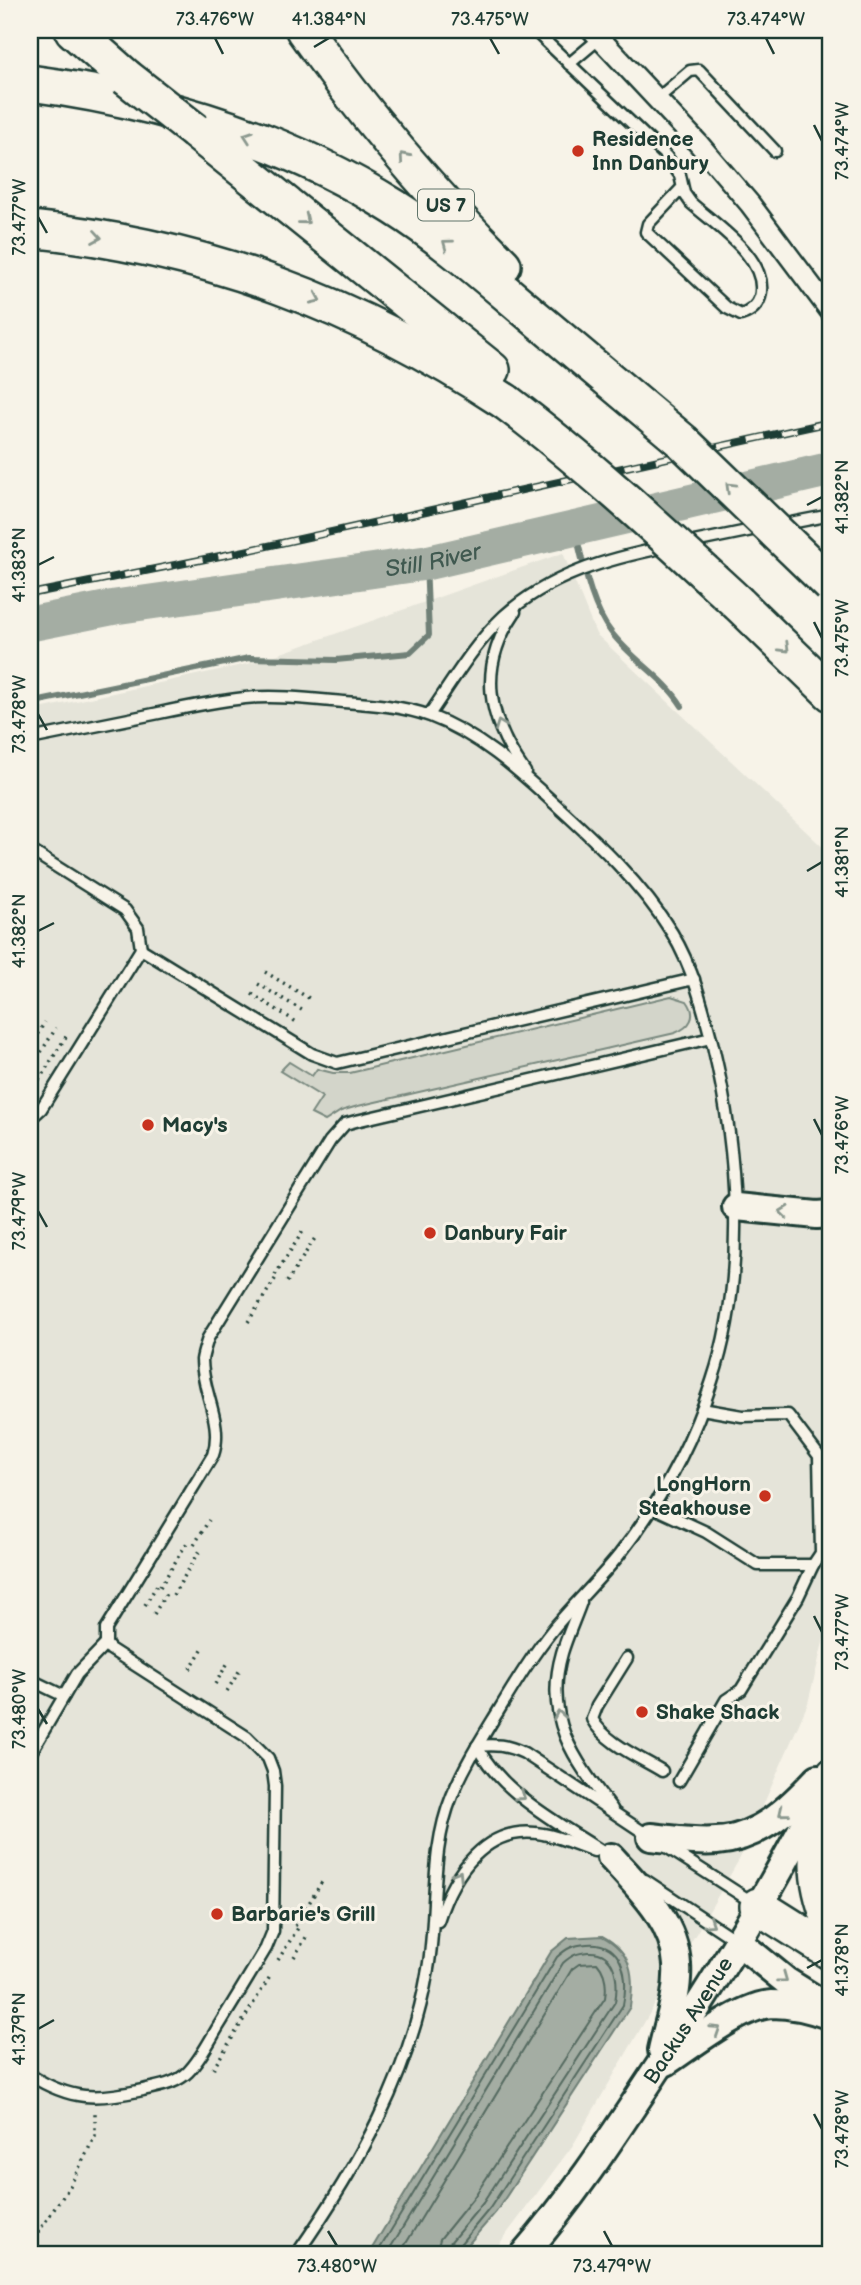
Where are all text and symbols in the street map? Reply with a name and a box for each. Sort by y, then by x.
text: 73.476°W [176,9,255,30]
text: 41.384°N [291,9,367,30]
text: 73.475°W [451,9,530,30]
text: 73.474°W [727,9,806,30]
text: 73.474°W [832,101,853,180]
place label: Residence Inn Danbury [592,127,709,176]
one-way arrow [243,130,255,144]
marker: Residence Inn Danbury [570,143,586,159]
one-way arrow [400,152,412,165]
text: 73.477°W [9,178,30,255]
road number: US 7 [418,190,474,220]
one-way arrow [297,212,310,224]
one-way arrow [92,229,103,244]
one-way arrow [442,240,455,253]
one-way arrow [308,291,321,305]
text: 41.382°N [832,460,853,534]
one-way arrow [725,482,738,495]
text: 41.383°N [9,527,30,603]
water label: Still River [383,537,485,584]
text: 73.475°W [832,598,853,677]
one-way arrow [777,640,790,653]
text: 73.478°W [9,674,30,753]
one-way arrow [494,720,508,732]
text: 41.381°N [832,826,853,898]
text: 41.382°N [9,894,30,968]
text: 73.476°W [832,1095,853,1174]
place label: Macy's [162,1113,227,1138]
marker: Macy's [140,1117,156,1133]
text: 73.479°W [9,1171,30,1250]
one-way arrow [778,1205,789,1220]
place label: Danbury Fair [444,1221,568,1246]
marker: Danbury Fair [422,1225,438,1241]
place label: LongHorn Steakhouse [639,1472,751,1521]
marker: LongHorn Steakhouse [757,1488,773,1504]
text: 73.477°W [832,1593,853,1670]
text: 73.480°W [9,1668,30,1749]
place label: Shake Shack [656,1700,779,1725]
marker: Shake Shack [634,1704,650,1720]
one-way arrow [552,1709,567,1721]
one-way arrow [513,1788,526,1800]
one-way arrow [779,1804,792,1816]
one-way arrow [450,1870,463,1883]
place label: Barbarie's Grill [231,1902,376,1927]
marker: Barbarie's Grill [209,1906,225,1922]
one-way arrow [702,1915,715,1927]
text: 41.378°N [832,1923,853,1997]
street label: Backus Avenue [639,1953,738,2089]
one-way arrow [775,1970,787,1982]
text: 41.379°N [9,1992,30,2066]
one-way arrow [708,2025,721,2038]
text: 73.478°W [832,2089,853,2168]
text: 73.480°W [297,2256,378,2277]
text: 73.479°W [573,2256,652,2277]

